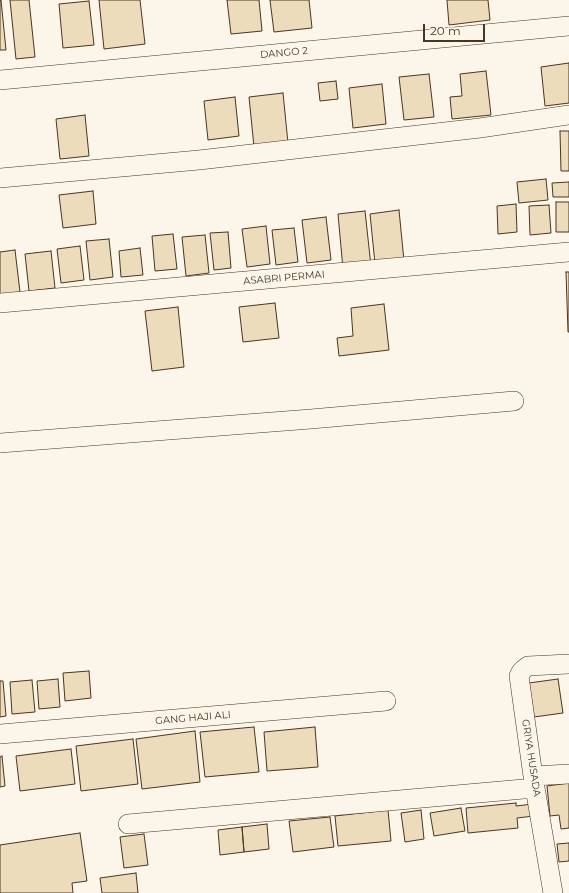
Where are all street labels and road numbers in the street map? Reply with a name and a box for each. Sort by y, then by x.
street label: DANGO 2 [260,45,308,61]
street label: ASABRI PERMAI [243,268,325,288]
street label: GANG HAJI ALI [155,709,231,727]
street label: GRIYA HUSADA [519,718,543,798]

